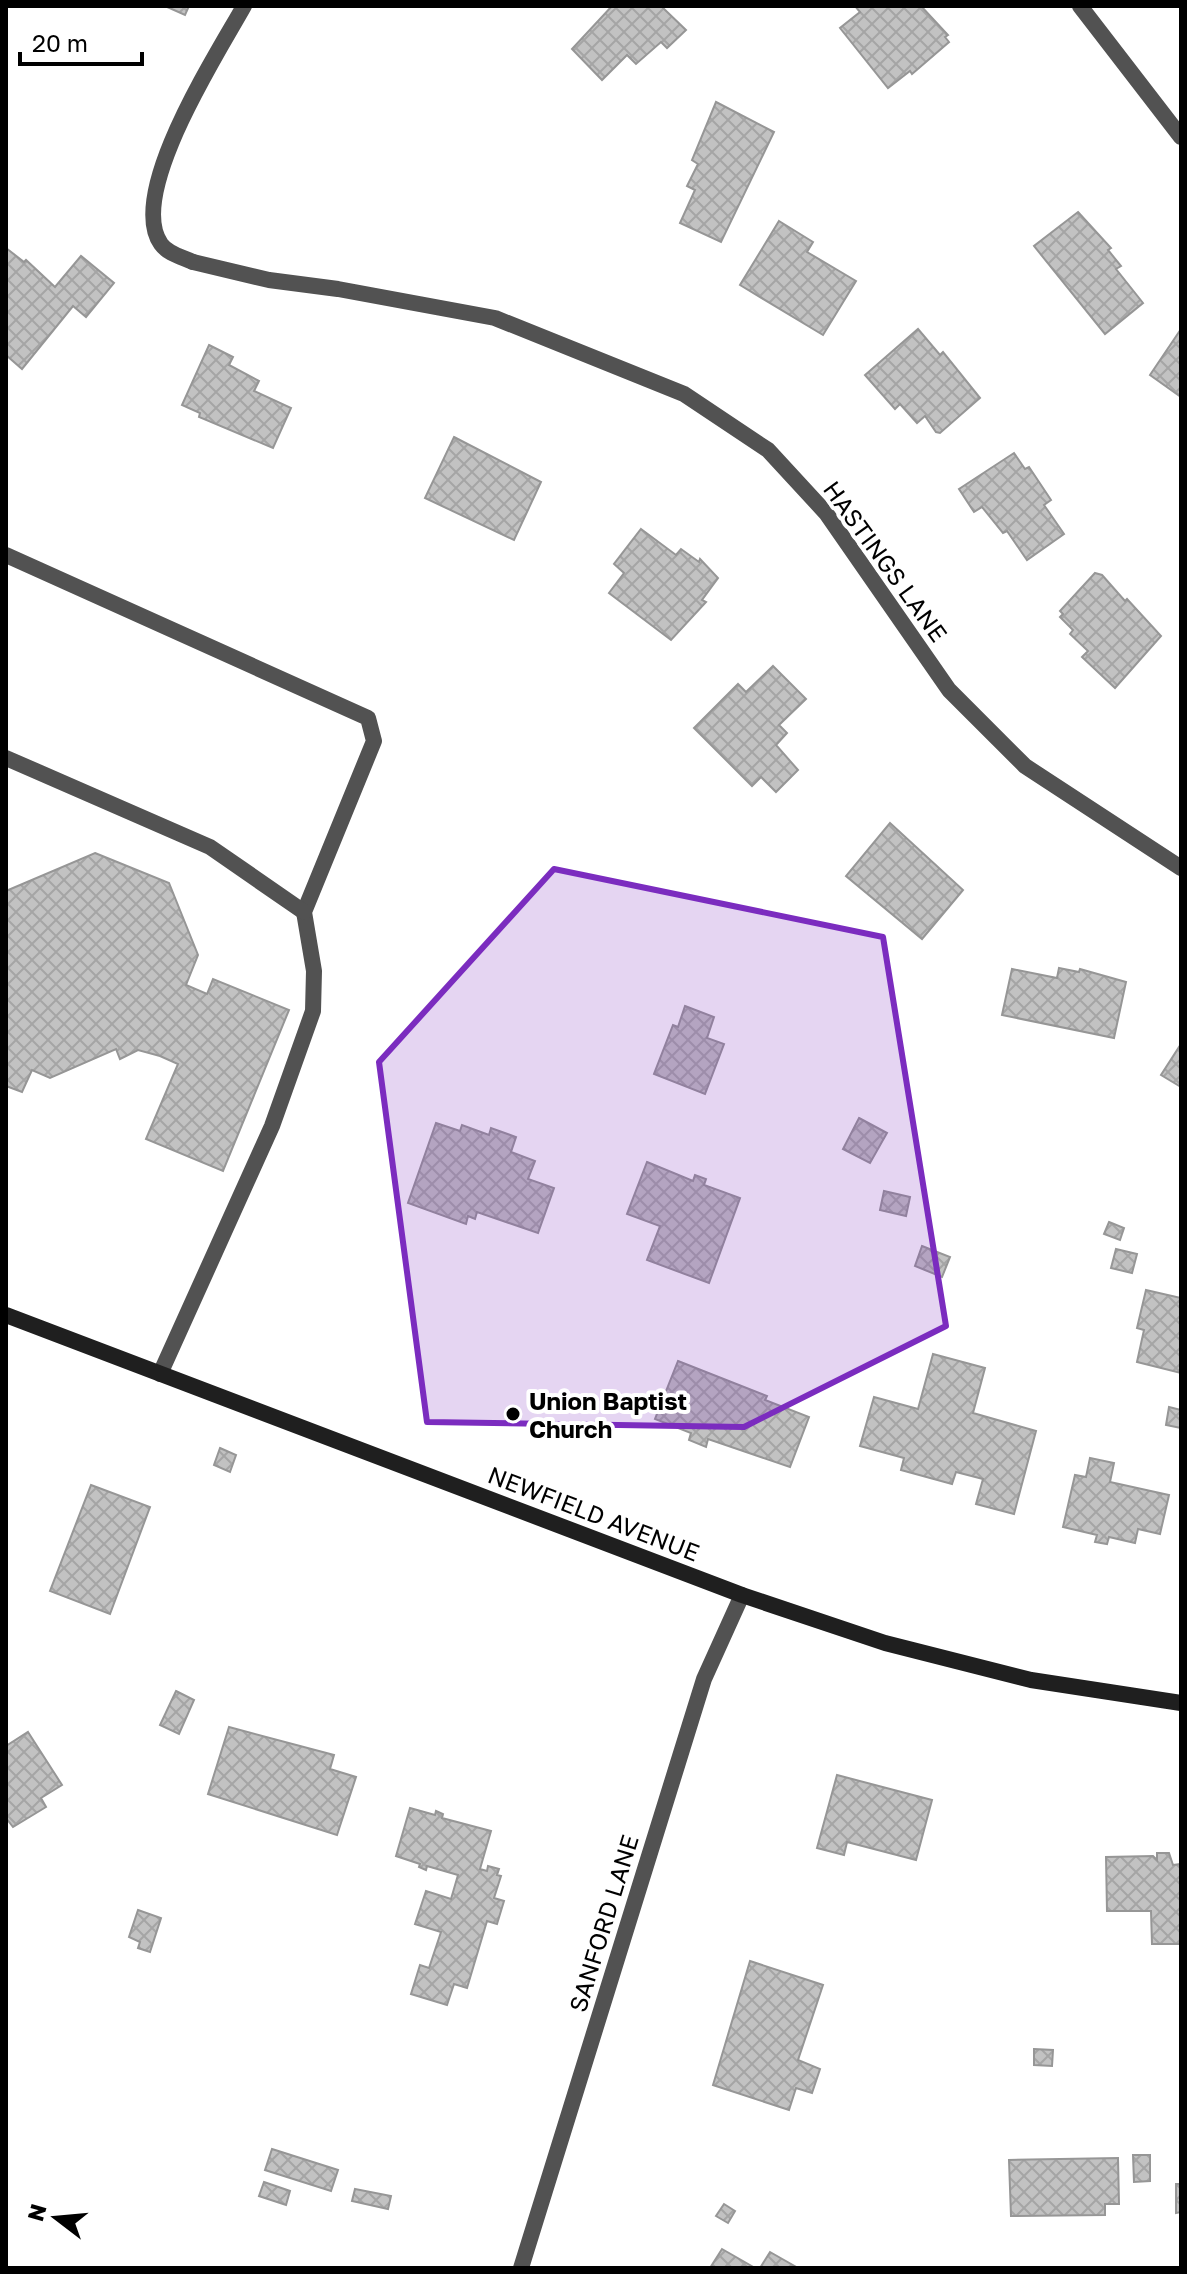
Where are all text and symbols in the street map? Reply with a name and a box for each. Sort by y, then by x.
scale bar [20,16,142,66]
text: 20 m [32,28,88,57]
street label: HASTINGS LANE [818,475,954,647]
place label: Union Baptist Church [529,1386,687,1443]
marker: Union Baptist Church [504,1405,522,1423]
street label: NEWFIELD AVENUE [484,1459,704,1567]
street label: SANFORD LANE [562,1831,644,2015]
north arrow [16,2178,96,2258]
text: N [21,2201,52,2224]

